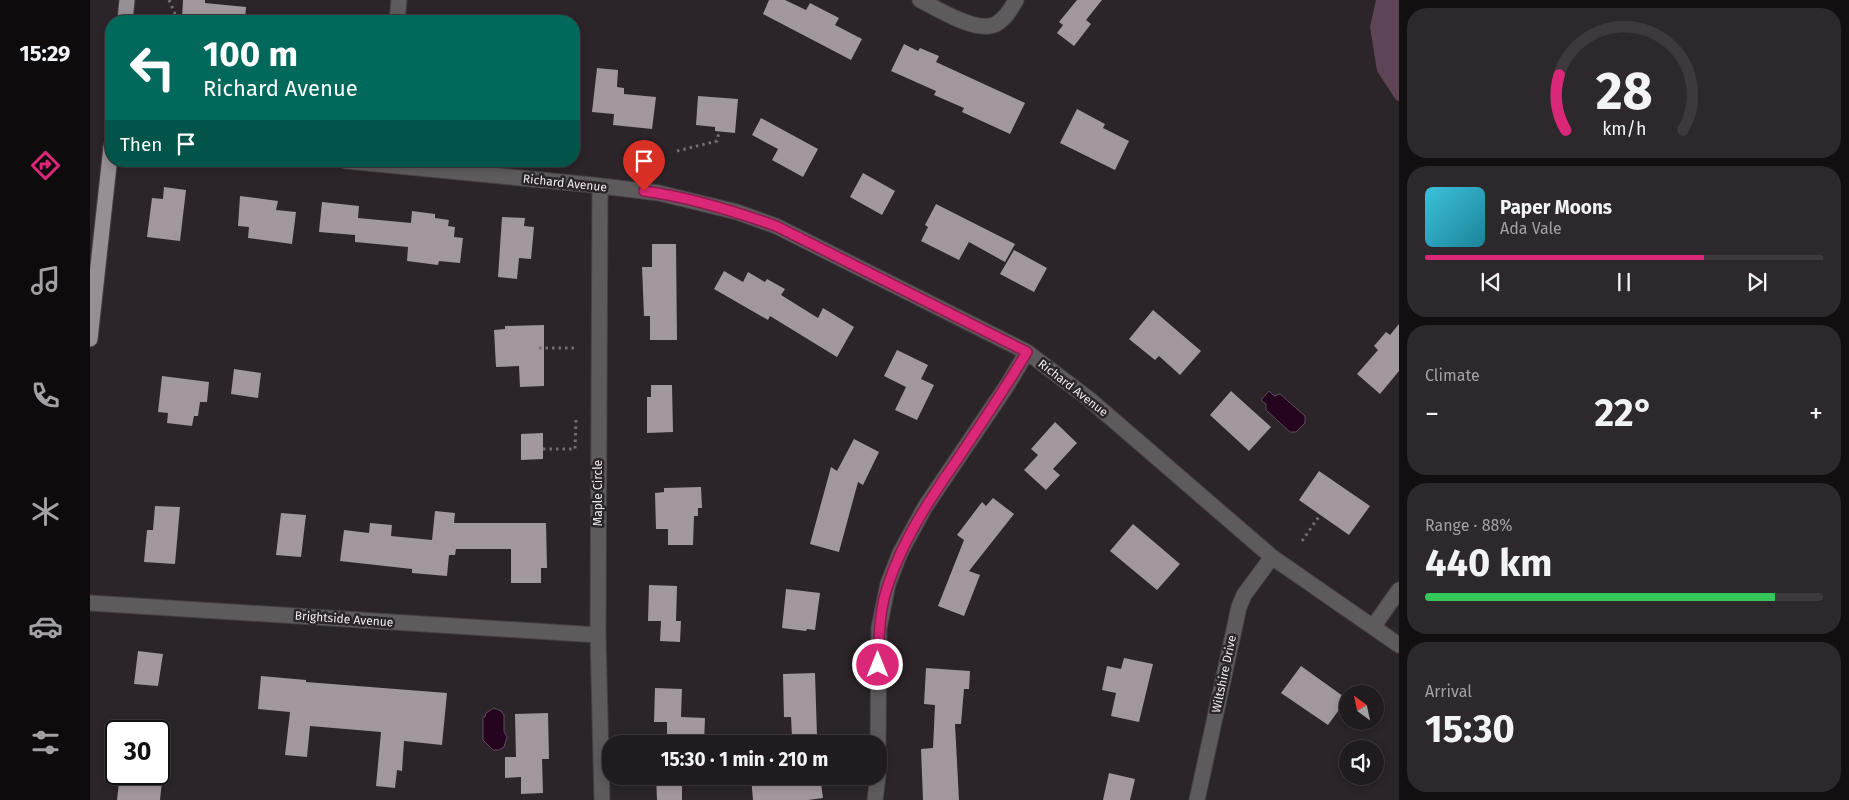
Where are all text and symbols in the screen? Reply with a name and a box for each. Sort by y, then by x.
text: 100 m [203,33,298,75]
icon: left [120,35,185,100]
text: 15:29 [20,40,70,67]
text: 28 [1595,60,1653,123]
text: Richard Avenue [203,75,358,102]
text: km/h [1602,118,1646,140]
icon: arrive [172,130,200,158]
text: Then [120,133,162,156]
pin [623,140,665,191]
icon: arrive [630,147,658,175]
icon: directions [28,148,63,183]
street label: Richard Avenue [522,172,608,194]
text: Paper Moons [1500,196,1612,219]
text: Ada Vale [1500,219,1562,238]
icon: music [28,263,63,298]
icon: previous [1477,268,1505,296]
icon: pause [1610,268,1638,296]
icon: next [1743,268,1771,296]
street label: Richard Avenue [1035,357,1111,419]
text: Climate [1425,366,1480,385]
icon: phone [28,378,63,413]
text: 22° [1594,390,1654,436]
text: − [1425,397,1439,430]
text: + [1809,397,1823,430]
street label: Maple Circle [591,460,605,526]
icon: climate [28,494,63,529]
text: Range · 88% [1425,516,1513,535]
text: 440 km [1425,540,1552,586]
icon: car [28,609,63,644]
street label: Brightside Avenue [294,609,394,629]
street label: Wiltshire Drive [1209,634,1239,714]
position arrow [851,638,903,690]
text: Arrival [1425,682,1472,701]
north arrow [1339,685,1384,730]
map controls [1339,685,1384,785]
text: 15:30 [1425,706,1515,752]
speed limit sign: 30 [105,720,170,785]
icon: filters [28,725,63,760]
button: sound [1339,740,1384,785]
text: 15:30 · 1 min · 210 m [661,748,828,771]

